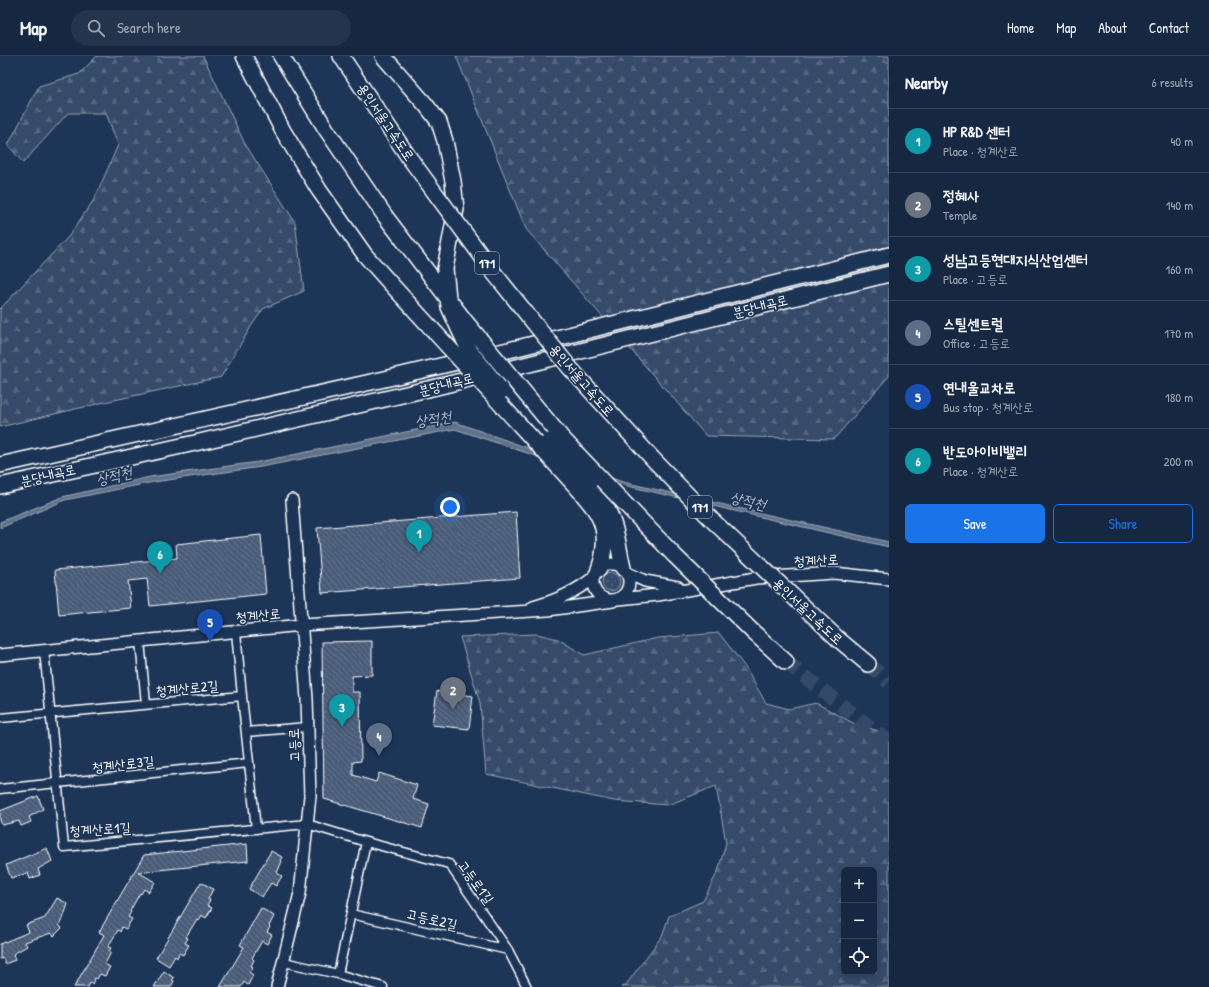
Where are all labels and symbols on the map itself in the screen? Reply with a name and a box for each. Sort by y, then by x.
street label: 용인서울고속도로 [353,79,419,164]
road number: 171 [475,252,499,274]
street label: 분당내곡로 [730,289,790,322]
street label: 용인서울고속도로 [546,339,619,420]
street label: 분당내곡로 [416,367,476,400]
water label: 상적천 [414,405,454,431]
street label: 분당내곡로 [18,459,77,490]
water label: 상적천 [94,461,136,490]
water label: 상적천 [728,486,770,515]
road number: 171 [688,496,712,518]
your location [440,497,460,517]
pin: 1 [406,520,432,553]
pin: 6 [147,541,173,574]
street label: 청계산로 [793,549,839,570]
street label: 용인서울고속도로 [769,573,848,648]
street label: 청계산로 [235,603,281,626]
pin: 5 [197,609,223,642]
street label: 청계산로2길 [155,675,220,700]
pin: 2 [440,677,466,710]
pin: 3 [329,694,355,727]
pin: 4 [366,723,392,756]
street label: 고등로 [283,728,304,762]
street label: 청계산로3길 [91,751,156,776]
street label: 청계산로1길 [69,817,132,840]
street label: 고등로1길 [454,856,499,908]
street label: 고등로2길 [405,903,460,934]

